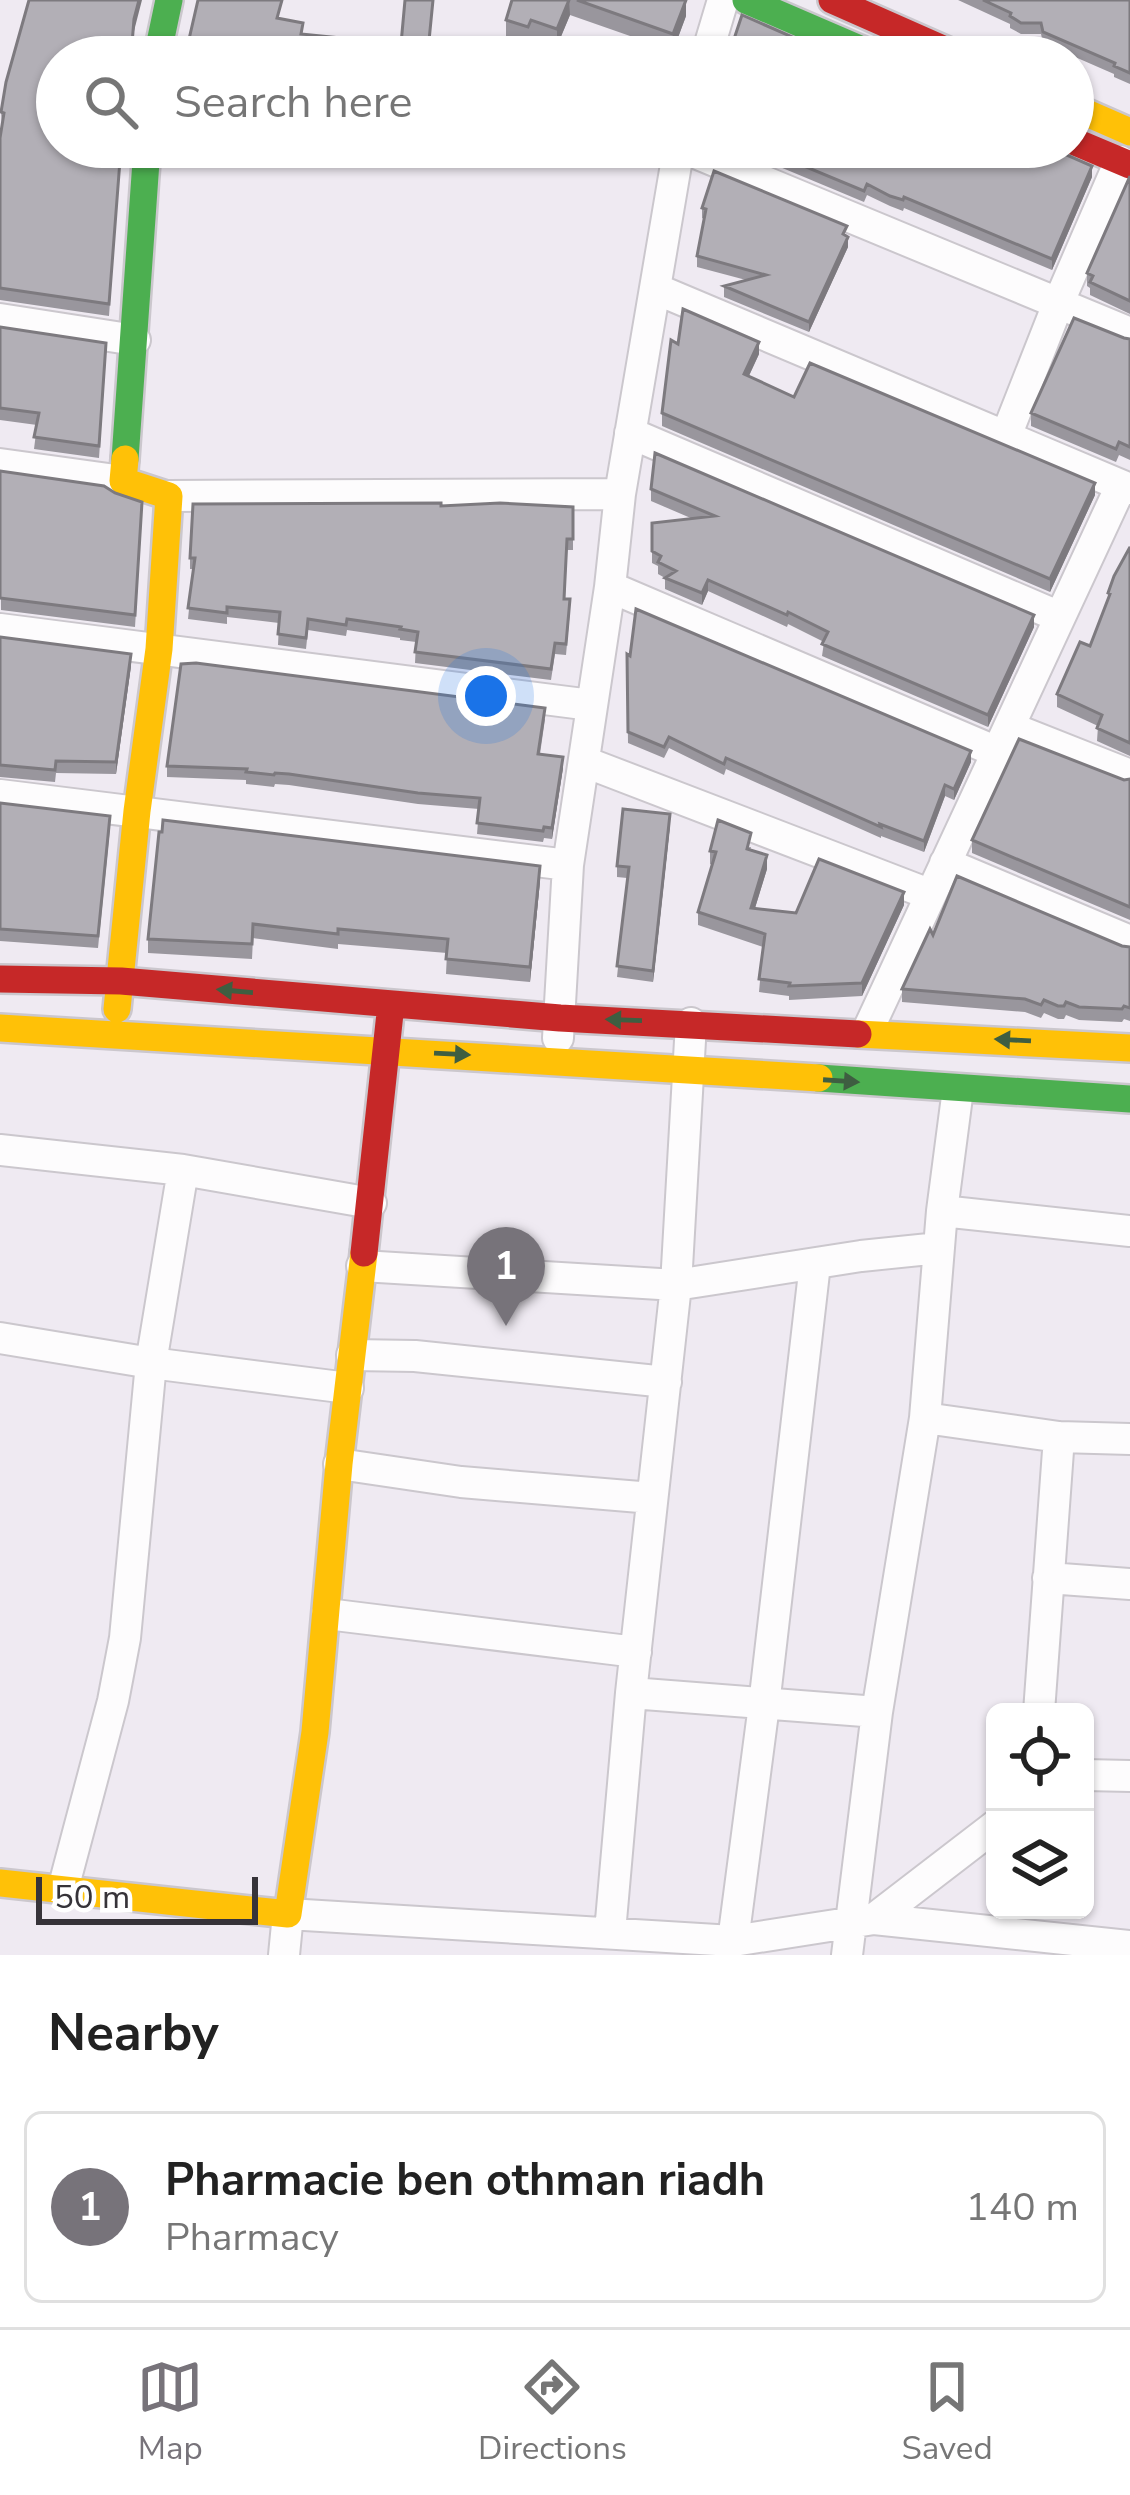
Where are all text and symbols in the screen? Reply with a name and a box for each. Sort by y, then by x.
search box [36,36,1094,168]
icon: search [78,69,144,135]
text: Search here [174,72,413,133]
your location [456,666,516,726]
one-way arrow [216,981,253,1000]
one-way arrow [604,1010,642,1029]
one-way arrow [993,1030,1031,1049]
one-way arrow [434,1045,472,1064]
one-way arrow [823,1072,860,1091]
pin: 1 [467,1227,545,1326]
map controls [986,1703,1094,1919]
button: locate [986,1703,1094,1811]
button: layers [986,1811,1094,1919]
scale bar [36,1871,258,1924]
text: 50 m [54,1875,130,1920]
text: Nearby [48,1998,219,2068]
text: Pharmacie ben othman riadh [165,2150,765,2211]
text: 1 [78,2181,102,2234]
text: 140 m [965,2181,1079,2234]
text: Pharmacy [165,2211,339,2264]
tab: Map [137,2354,203,2471]
tab: Directions [478,2354,627,2471]
tab: Saved [901,2354,993,2471]

